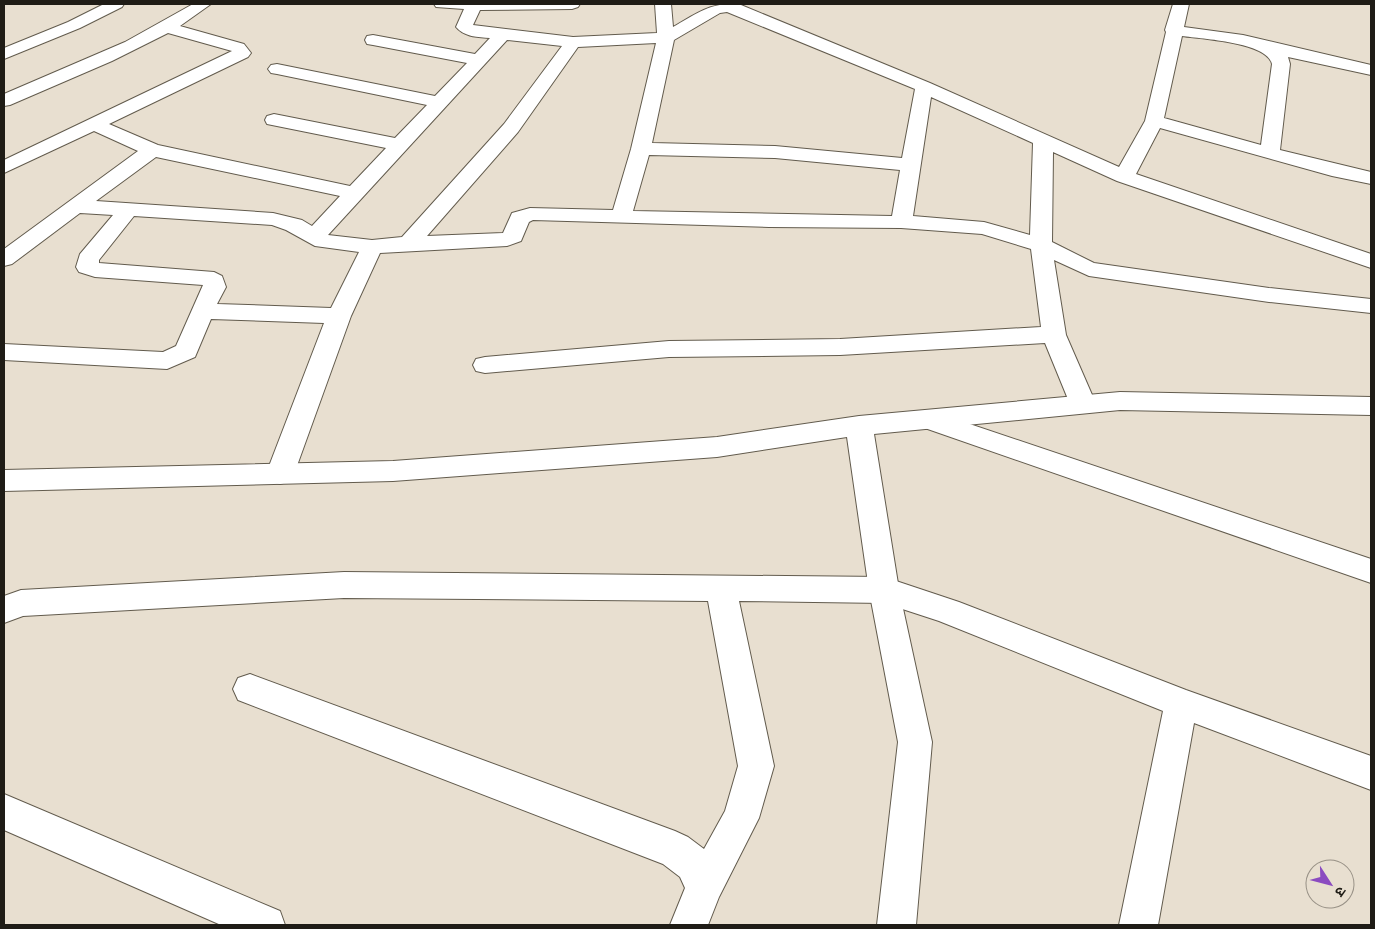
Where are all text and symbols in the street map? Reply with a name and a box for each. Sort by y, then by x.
north arrow [1305,859,1355,909]
text: उ [1330,883,1349,900]

